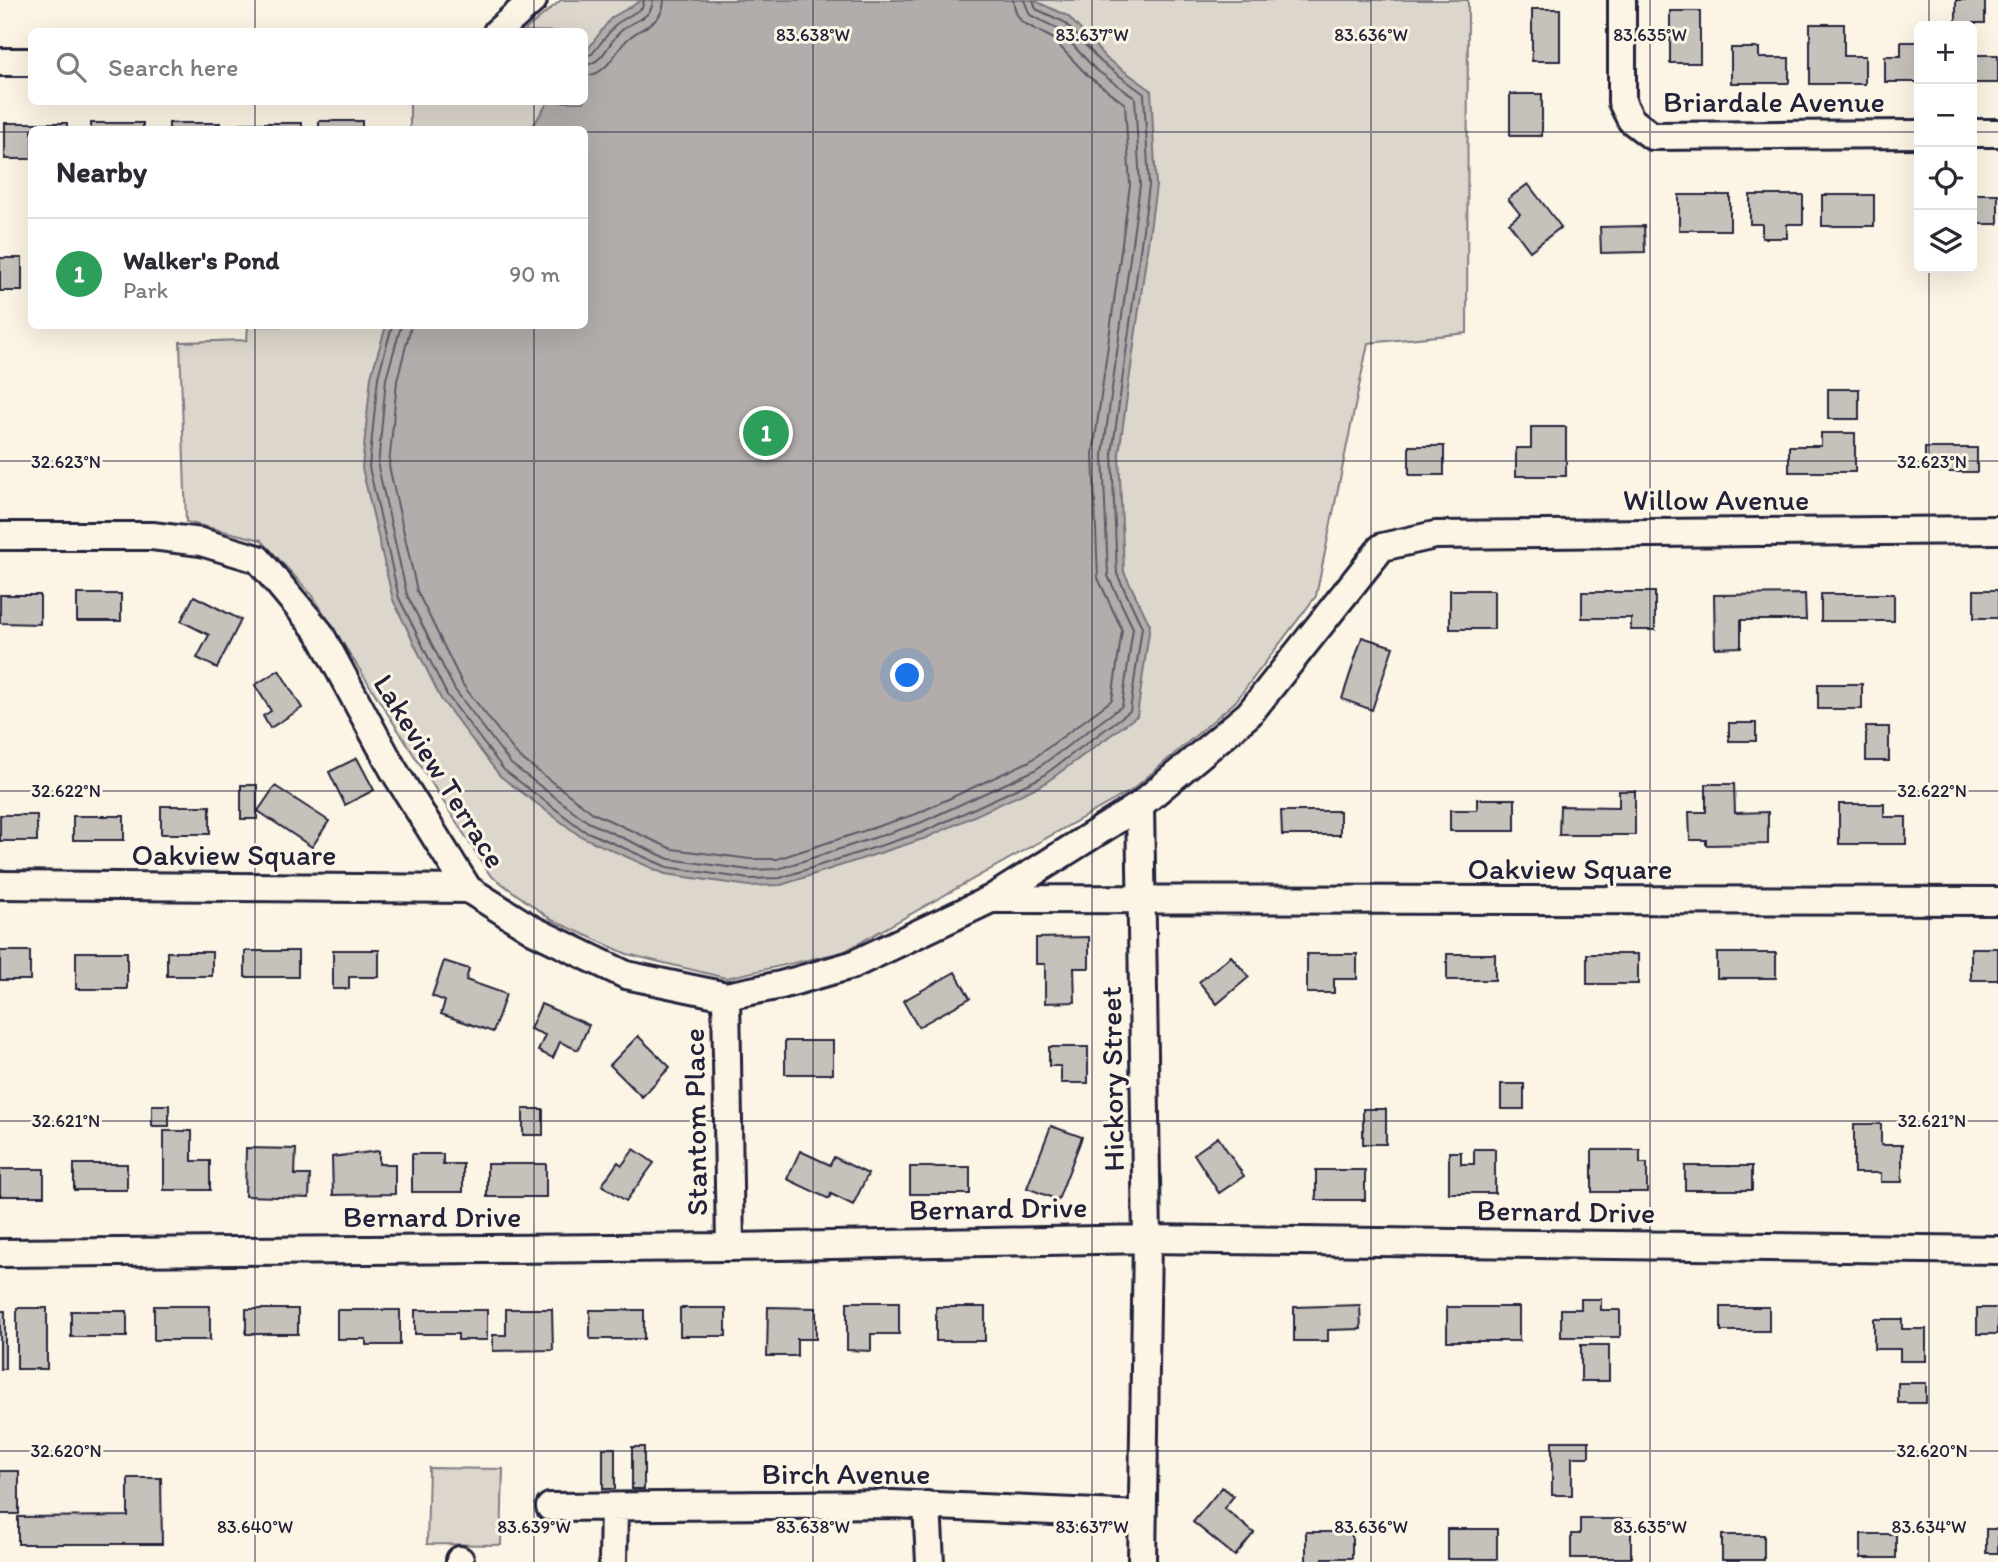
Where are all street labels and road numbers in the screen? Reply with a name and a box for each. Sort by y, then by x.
street label: Briardale Avenue [1663,83,1885,120]
street label: Willow Avenue [1623,481,1809,518]
street label: Lakeview Terrace [366,667,514,875]
street label: Oakview Square [131,836,337,873]
street label: Oakview Square [1467,850,1673,887]
street label: Hickory Street [1092,986,1132,1172]
street label: Stantom Place [675,1028,715,1216]
street label: Bernard Drive [908,1188,1088,1228]
street label: Bernard Drive [1476,1191,1656,1231]
street label: Bernard Drive [343,1198,521,1235]
street label: Birch Avenue [761,1455,931,1492]

